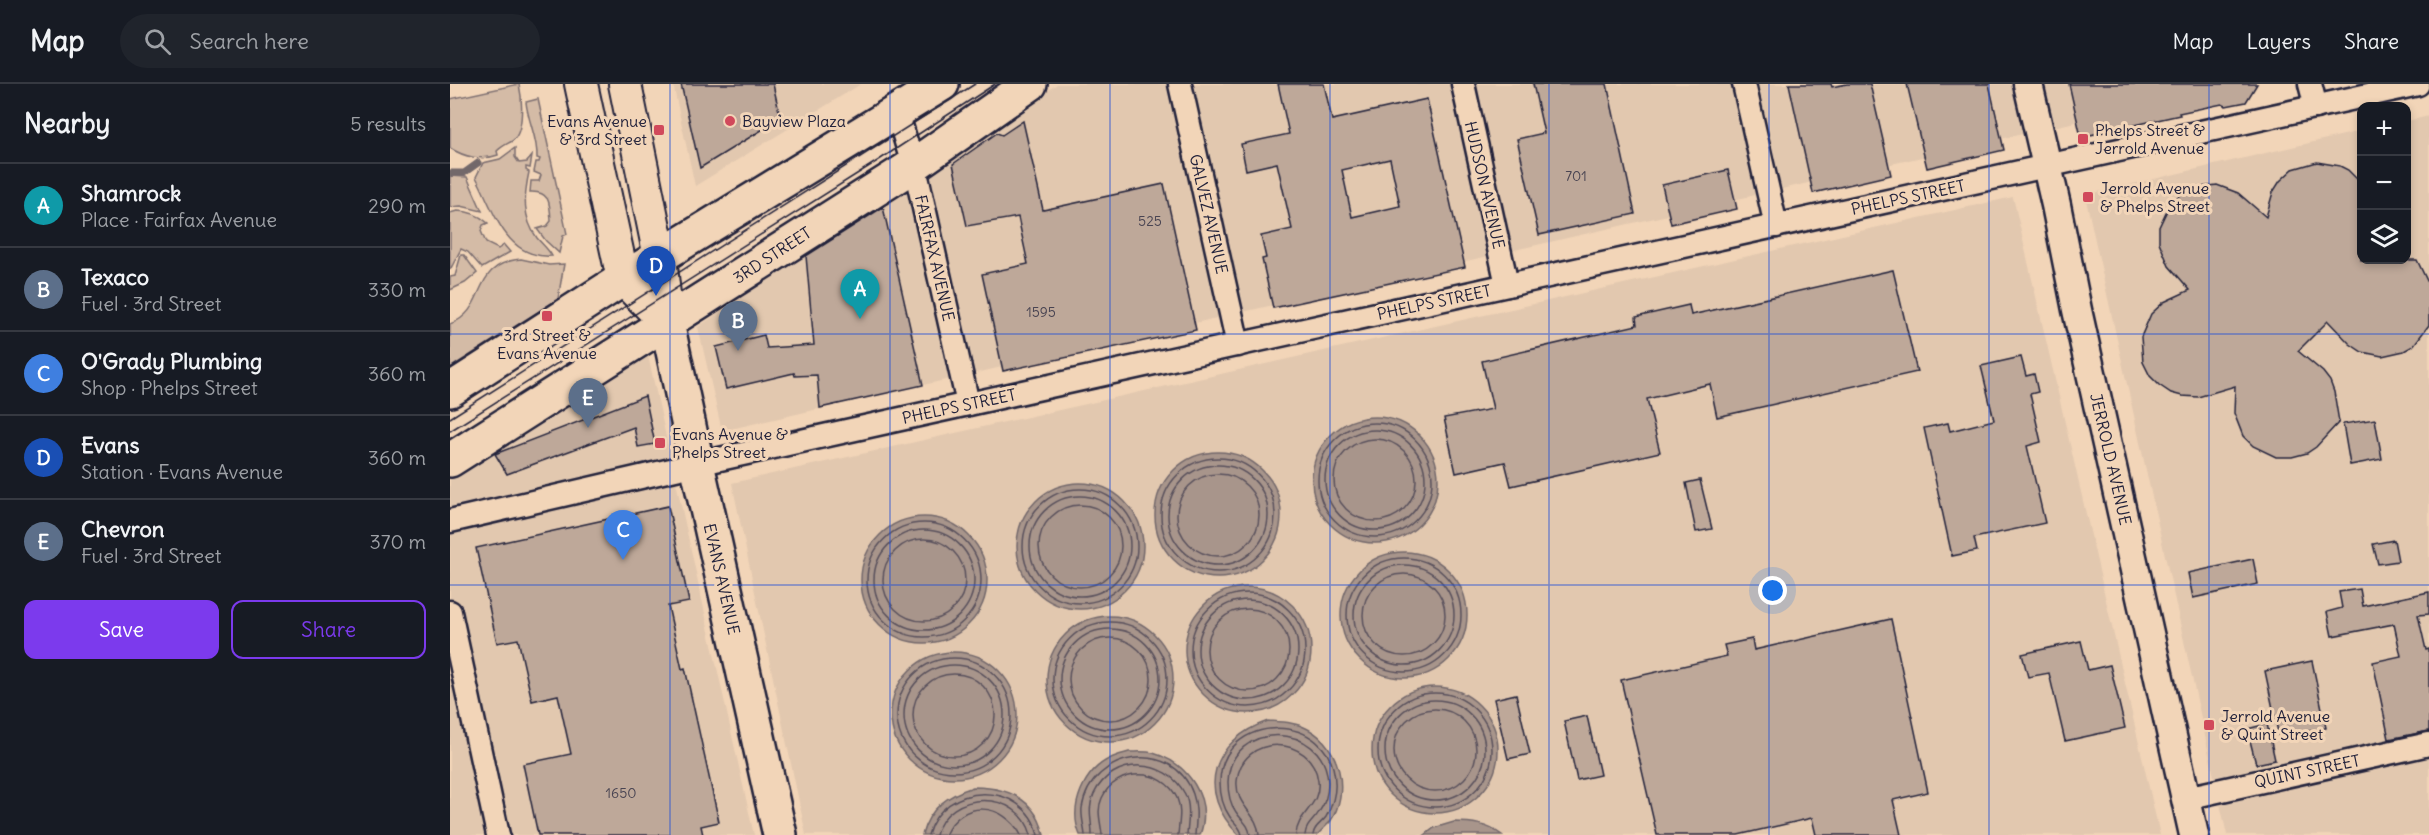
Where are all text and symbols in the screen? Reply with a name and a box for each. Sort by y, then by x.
search box [120,14,540,68]
text: Map [30,23,84,59]
icon: search [141,25,174,58]
text: Search here [189,27,309,55]
text: Map [2173,28,2213,55]
text: Layers [2246,28,2311,55]
text: Share [2344,28,2399,55]
map controls [2357,102,2411,264]
button: + [2357,102,2411,156]
text: Nearby [24,107,110,140]
text: 5 results [350,111,426,136]
place label: Evans Avenue & 3rd Street [547,111,648,149]
place label: Bayview Plaza [742,111,846,131]
marker: Bayview Plaza [723,114,737,128]
street label: HUDSON AVENUE [1461,119,1509,251]
place label: Phelps Street & Jerrold Avenue [2095,120,2205,158]
marker: Evans Avenue & 3rd Street [652,123,666,137]
marker: Phelps Street & Jerrold Avenue [2076,132,2090,146]
street label: GALVEZ AVENUE [1186,152,1232,276]
button: − [2357,156,2411,210]
house number: 701 [1565,167,1587,185]
street label: PHELPS STREET [1849,175,1967,219]
place label: Jerrold Avenue & Phelps Street [2100,178,2211,216]
text: Shamrock [81,179,181,207]
marker: Jerrold Avenue & Phelps Street [2081,190,2095,204]
text: A [37,193,50,218]
text: 290 m [368,193,426,218]
street label: FAIRFAX AVENUE [911,193,959,323]
text: Place · Fairfax Avenue [81,207,277,232]
button: layers [2357,210,2411,264]
house number: 525 [1138,212,1162,230]
street label: 3RD STREET [729,222,815,288]
pin: D [636,246,676,296]
text: Texaco [81,263,149,291]
pin: A [840,270,880,319]
text: B [37,277,50,302]
text: 330 m [368,277,426,302]
street label: PHELPS STREET [1375,280,1493,324]
text: Fuel · 3rd Street [81,291,222,316]
pin: B [718,302,758,351]
house number: 1595 [1026,303,1056,321]
marker: 3rd Street & Evans Avenue [540,309,554,323]
place label: 3rd Street & Evans Avenue [497,325,597,363]
text: O'Grady Plumbing [81,347,262,375]
text: C [37,361,50,386]
text: 360 m [368,361,426,386]
text: Shop · Phelps Street [81,375,258,400]
pin: E [568,378,608,428]
street label: PHELPS STREET [900,384,1018,428]
street label: JERROLD AVENUE [2086,391,2136,527]
place label: Evans Avenue & Phelps Street [672,424,788,462]
text: Evans [81,431,140,459]
marker: Evans Avenue & Phelps Street [653,436,667,450]
text: D [36,445,51,470]
text: 360 m [368,445,426,470]
text: Station · Evans Avenue [81,459,283,484]
pin: C [604,510,642,560]
text: Chevron [81,515,165,543]
street label: EVANS AVENUE [699,521,745,637]
text: E [38,529,49,554]
text: 370 m [369,529,426,554]
text: Fuel · 3rd Street [81,543,222,568]
your location [1758,576,1787,605]
button: Save [24,600,219,659]
button: Share [231,600,426,659]
place label: Jerrold Avenue & Quint Street [2221,706,2330,744]
marker: Jerrold Avenue & Quint Street [2202,718,2216,732]
street label: QUINT STREET [2252,750,2362,792]
house number: 1650 [606,784,636,802]

